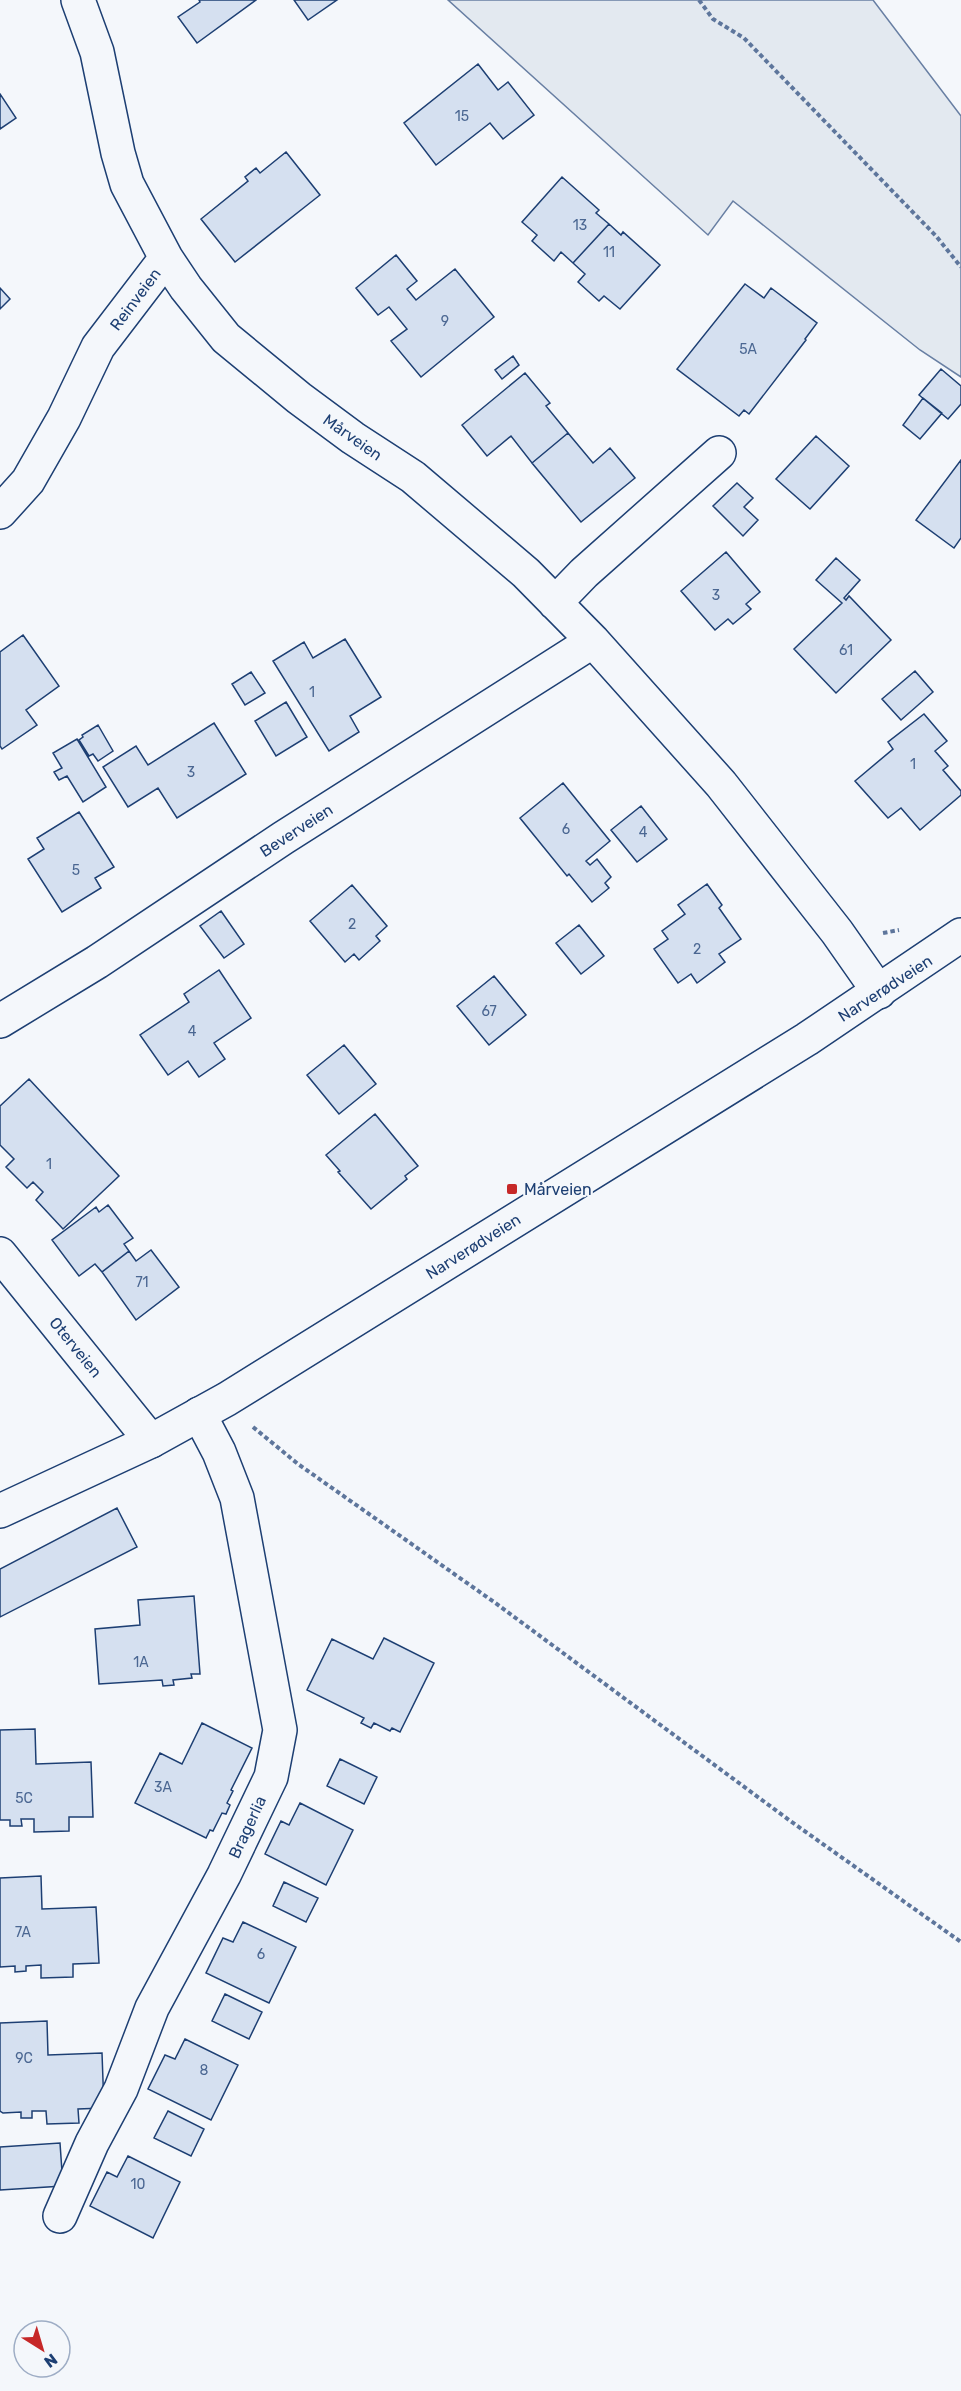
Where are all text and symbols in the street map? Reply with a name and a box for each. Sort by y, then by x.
house number: 15 [455,108,469,125]
house number: 13 [573,217,587,234]
house number: 11 [603,244,615,261]
street label: Reinveien [106,265,165,334]
house number: 9 [441,313,449,330]
house number: 5A [739,341,757,358]
street label: Mårveien [320,410,386,465]
house number: 3 [712,587,720,604]
house number: 61 [839,642,853,659]
house number: 1 [309,684,315,701]
house number: 1 [910,756,916,773]
house number: 3 [187,764,195,781]
street label: Beverveien [256,800,336,861]
house number: 6 [562,821,570,838]
house number: 4 [639,824,648,841]
house number: 5 [72,862,80,879]
house number: 2 [348,916,356,933]
house number: 2 [693,941,701,958]
street label: Narverødveien [835,951,936,1026]
house number: 67 [481,1003,497,1020]
house number: 4 [188,1023,197,1040]
house number: 1 [46,1156,52,1173]
place label: Mårveien [524,1180,592,1199]
marker: Mårveien [505,1182,519,1196]
street label: Narverødveien [422,1210,524,1283]
house number: 71 [135,1274,149,1291]
street label: Oterveien [46,1313,106,1381]
house number: 1A [133,1654,149,1671]
house number: 3A [154,1779,173,1796]
house number: 5C [15,1790,33,1807]
street label: Bragerlia [225,1793,270,1861]
house number: 7A [15,1924,32,1941]
house number: 6 [257,1946,265,1963]
house number: 9C [15,2050,33,2067]
house number: 8 [200,2062,209,2079]
house number: 10 [131,2176,146,2193]
north arrow [12,2319,72,2379]
text: N [40,2350,61,2372]

